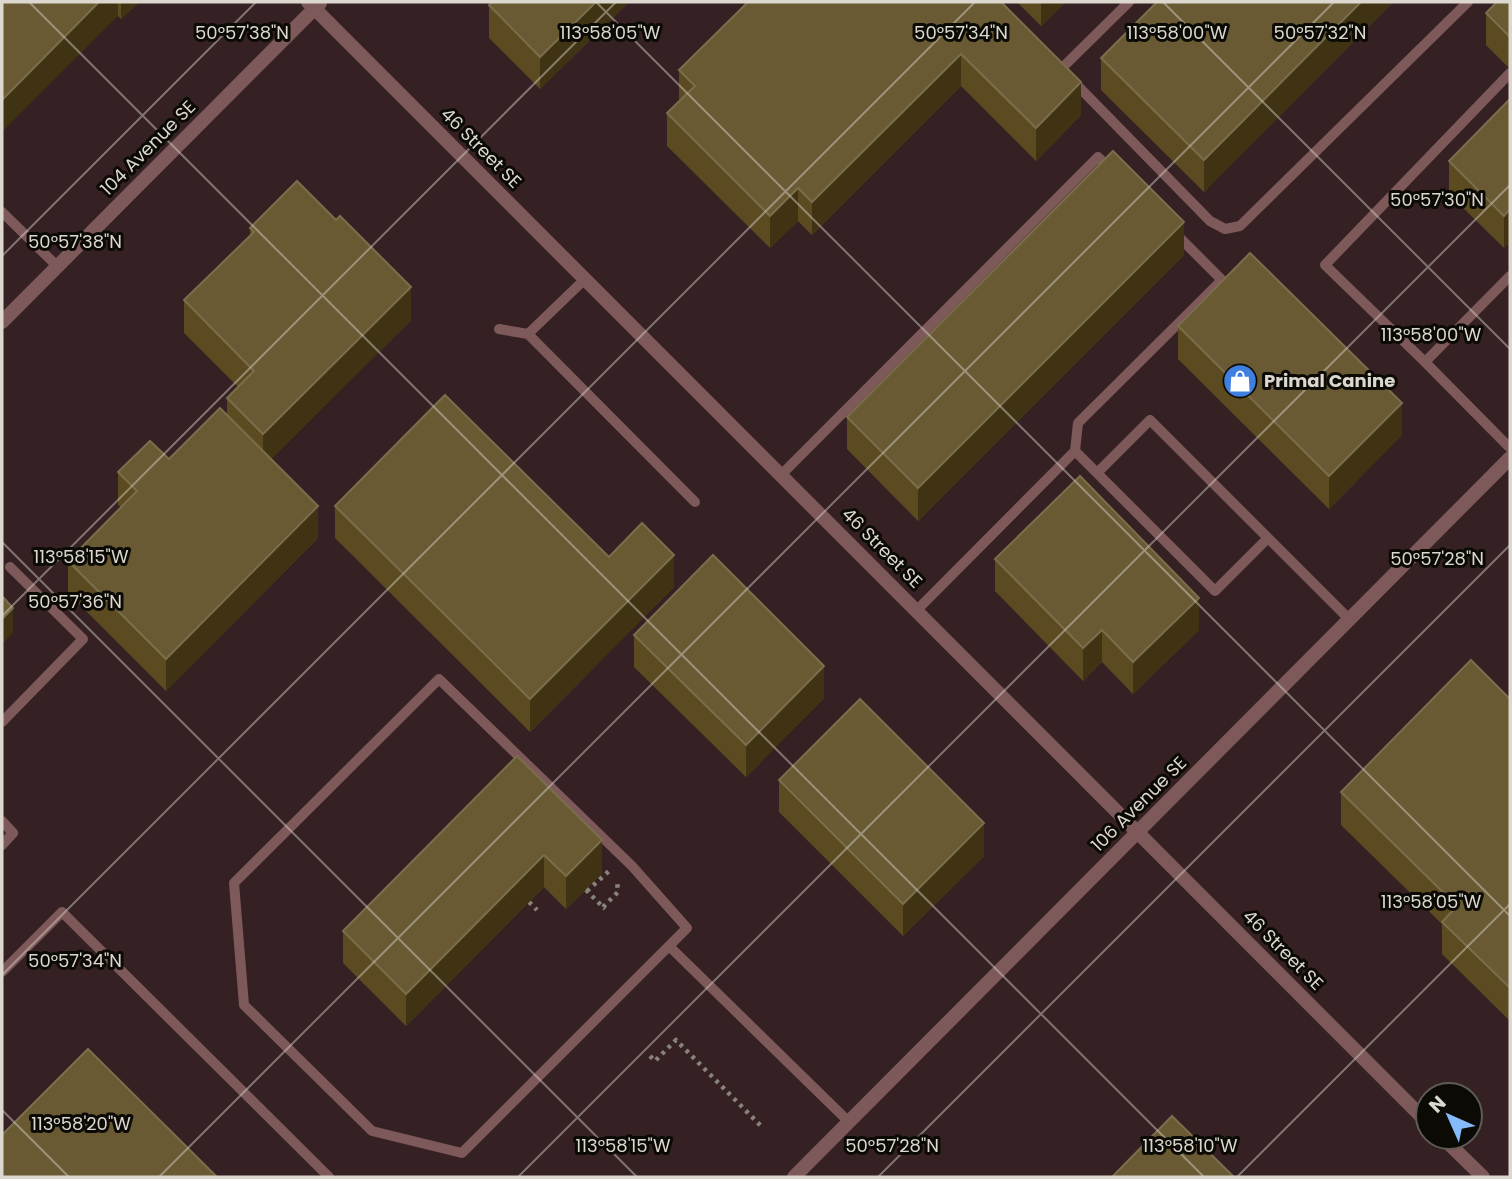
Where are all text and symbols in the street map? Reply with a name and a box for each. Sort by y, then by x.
text: 50°57'38"N [195,20,289,45]
text: 113°58'05"W [560,20,661,45]
text: 50°57'34"N [914,20,1008,45]
text: 113°58'00"W [1127,20,1228,45]
text: 50°57'32"N [1274,20,1366,45]
street label: 104 Avenue SE [94,94,201,201]
street label: 46 Street SE [435,102,527,194]
text: 50°57'30"N [1390,187,1484,212]
text: 50°57'38"N [28,229,122,254]
text: 113°58'00"W [1381,322,1482,347]
shop icon: Primal Canine [1221,362,1259,400]
place label: Primal Canine [1264,368,1395,393]
street label: 46 Street SE [836,502,928,594]
text: 113°58'15"W [34,544,129,569]
text: 50°57'28"N [1390,546,1484,571]
text: 50°57'36"N [28,589,122,614]
street label: 106 Avenue SE [1085,750,1192,857]
text: 113°58'05"W [1381,889,1482,914]
street label: 46 Street SE [1237,904,1329,996]
text: 50°57'34"N [28,948,122,973]
north arrow [1414,1081,1484,1151]
text: N [1423,1090,1452,1119]
text: 113°58'20"W [31,1111,131,1136]
text: 113°58'15"W [576,1133,671,1158]
text: 50°57'28"N [845,1133,939,1158]
text: 113°58'10"W [1143,1133,1238,1158]

